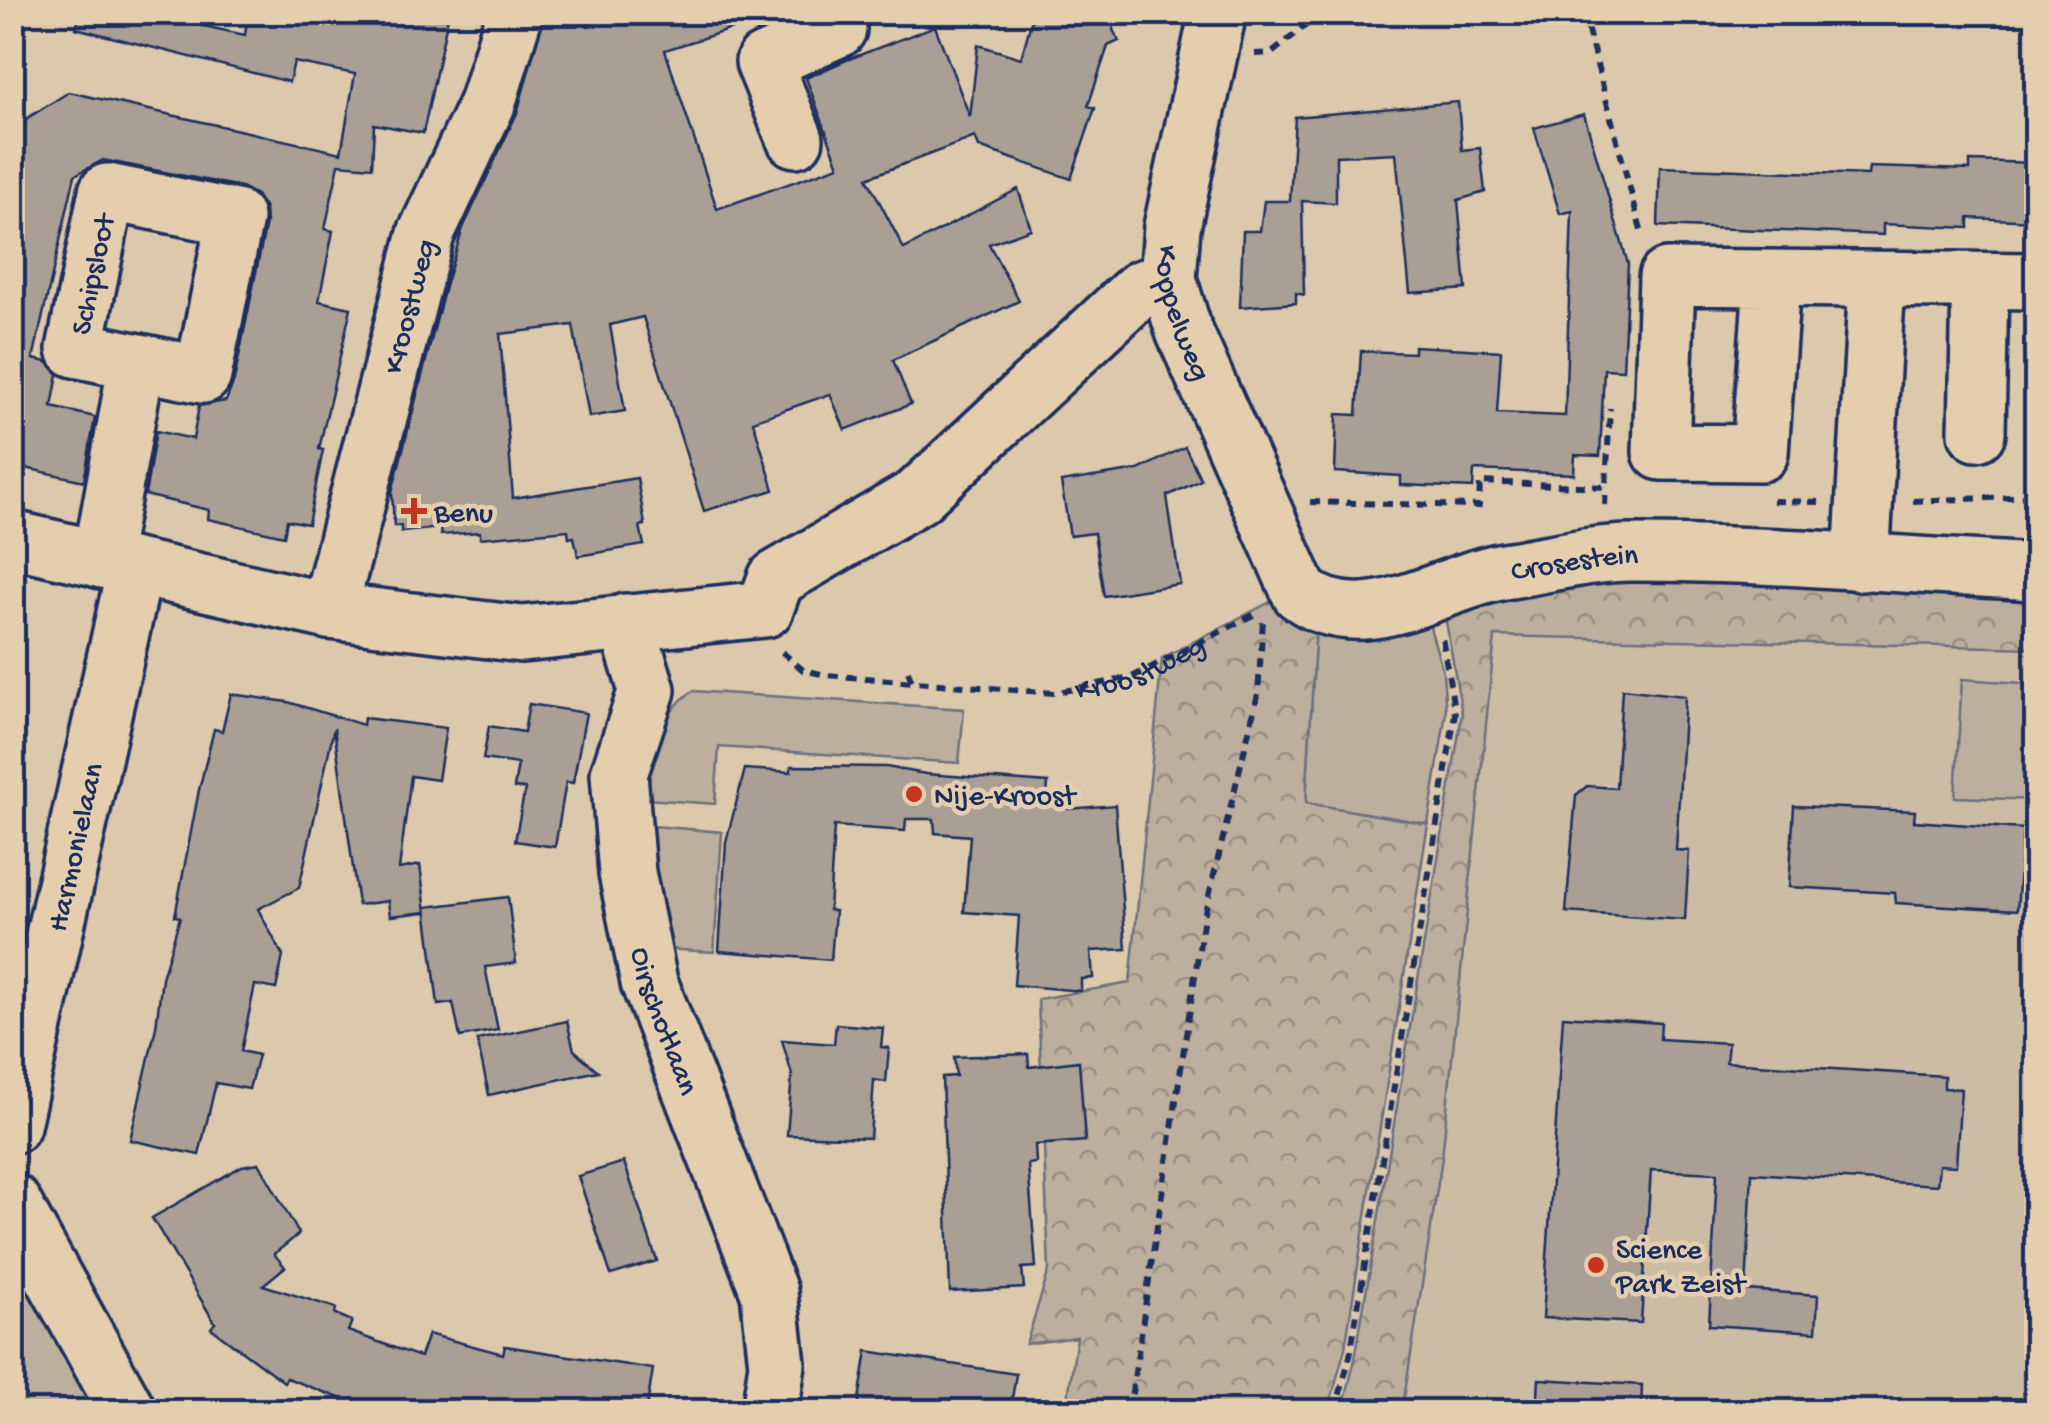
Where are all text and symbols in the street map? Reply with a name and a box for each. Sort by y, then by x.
street label: Schipsloot [66,209,126,339]
street label: Kroostweg [378,236,446,378]
street label: Koppelweg [1146,244,1217,387]
place label: Benu [433,498,493,533]
marker: Benu [403,500,425,522]
street label: Crosestein [1509,540,1638,592]
street label: Kroostweg [1072,629,1213,710]
street label: Harmonielaan [42,760,114,935]
place label: Nije-Kroost [934,781,1078,816]
marker: Nije-Kroost [903,783,925,805]
street label: Oirschotlaan [620,945,704,1101]
place label: Science Park Zeist [1615,1235,1748,1304]
marker: Science Park Zeist [1585,1254,1607,1276]

